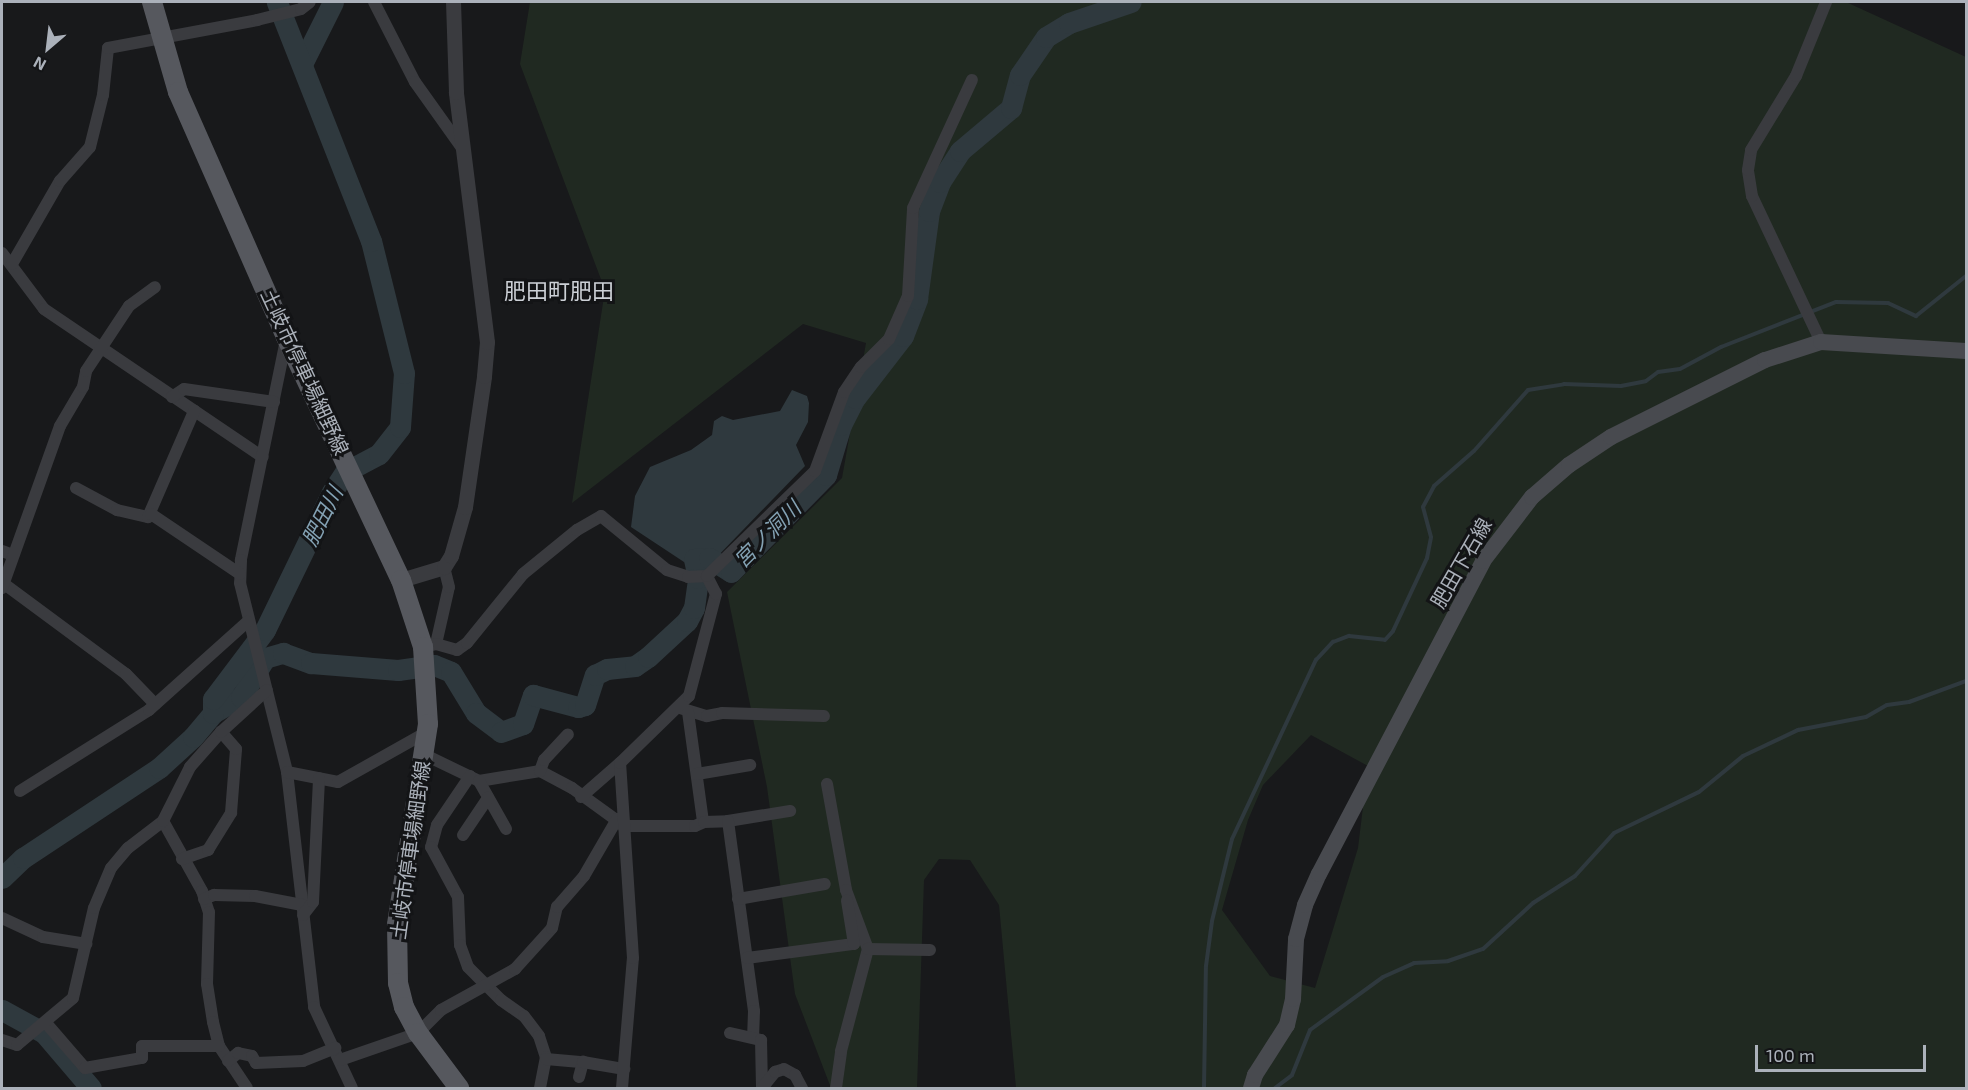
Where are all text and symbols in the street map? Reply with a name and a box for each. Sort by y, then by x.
north arrow [18,18,78,78]
text: N [30,53,49,75]
district label: 肥田町肥田 [504,278,614,304]
street label: 土岐市停車場細野線 [256,285,354,459]
water label: 肥田川 [296,482,348,550]
water label: 宮ノ洞川 [728,495,806,573]
street label: 肥田下石線 [1426,514,1496,612]
street label: 土岐市停車場細野線 [386,759,434,941]
scale bar [1758,1033,1929,1071]
text: 100 m [1766,1044,1815,1066]

